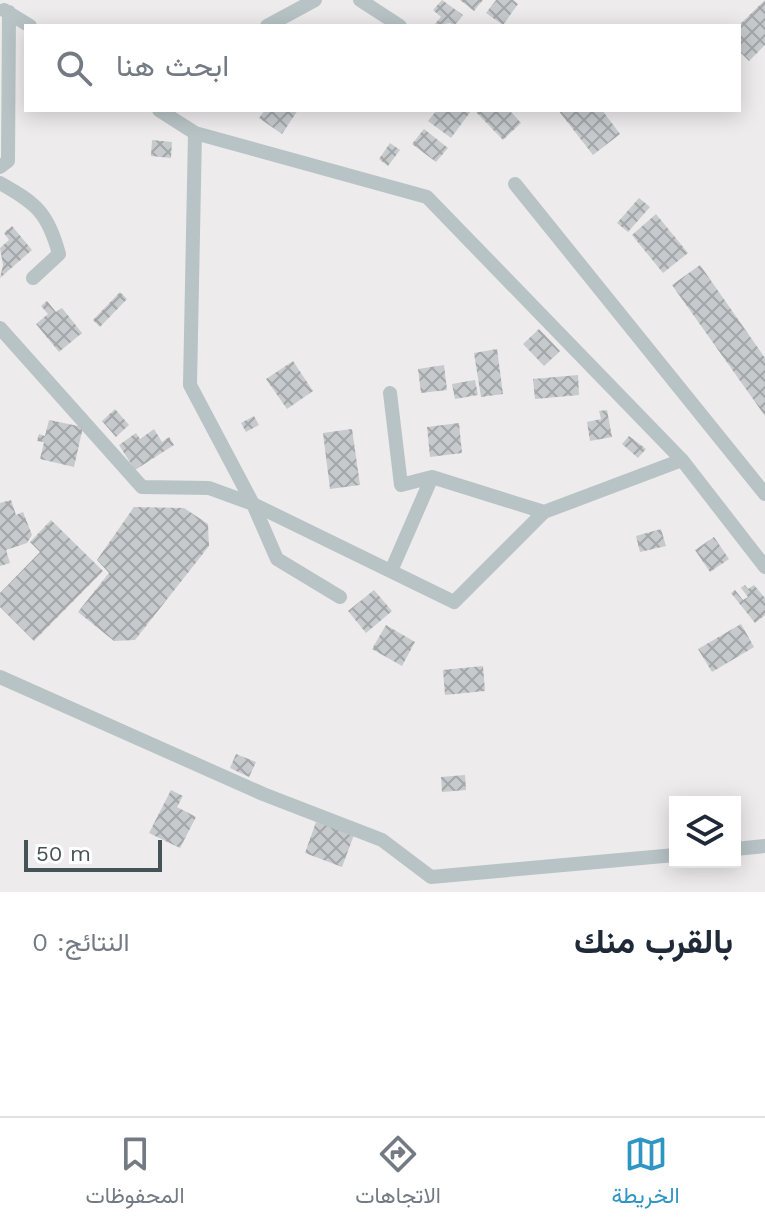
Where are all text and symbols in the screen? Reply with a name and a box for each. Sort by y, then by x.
search box [24,24,741,112]
icon: search [52,46,96,90]
text: ابحث هنا [116,48,229,83]
map controls [669,796,741,868]
button: layers [669,796,741,868]
scale bar [24,836,162,872]
text: 50 m [36,841,91,866]
text: بالقرب منك [574,921,733,961]
text: النتائج: 0 [32,927,130,957]
tab: المحفوظات [85,1132,185,1215]
tab: الاتجاهات [355,1132,441,1215]
tab: الخريطة [612,1132,680,1215]

